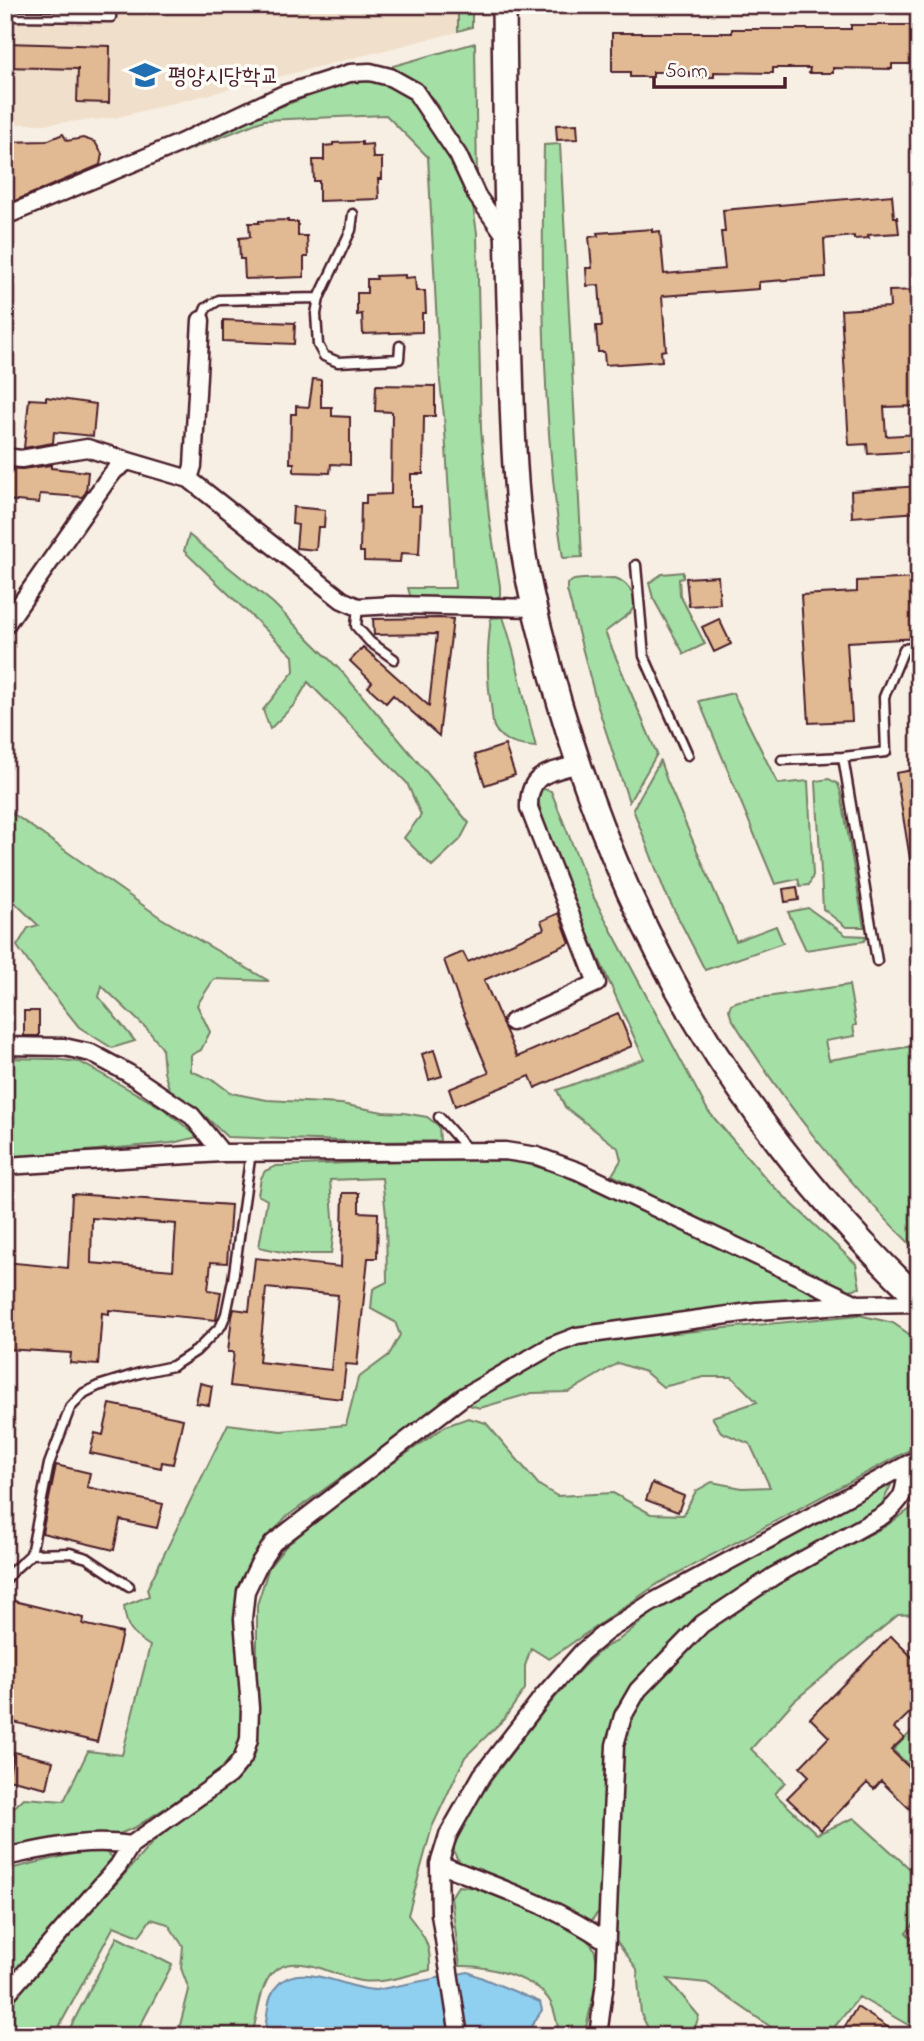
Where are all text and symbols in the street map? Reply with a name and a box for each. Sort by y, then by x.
scale bar [654,46,786,90]
text: 50 m [665,57,708,87]
school or university icon: 평양시당학교 [128,58,162,92]
place label: 평양시당학교 [168,61,279,94]

